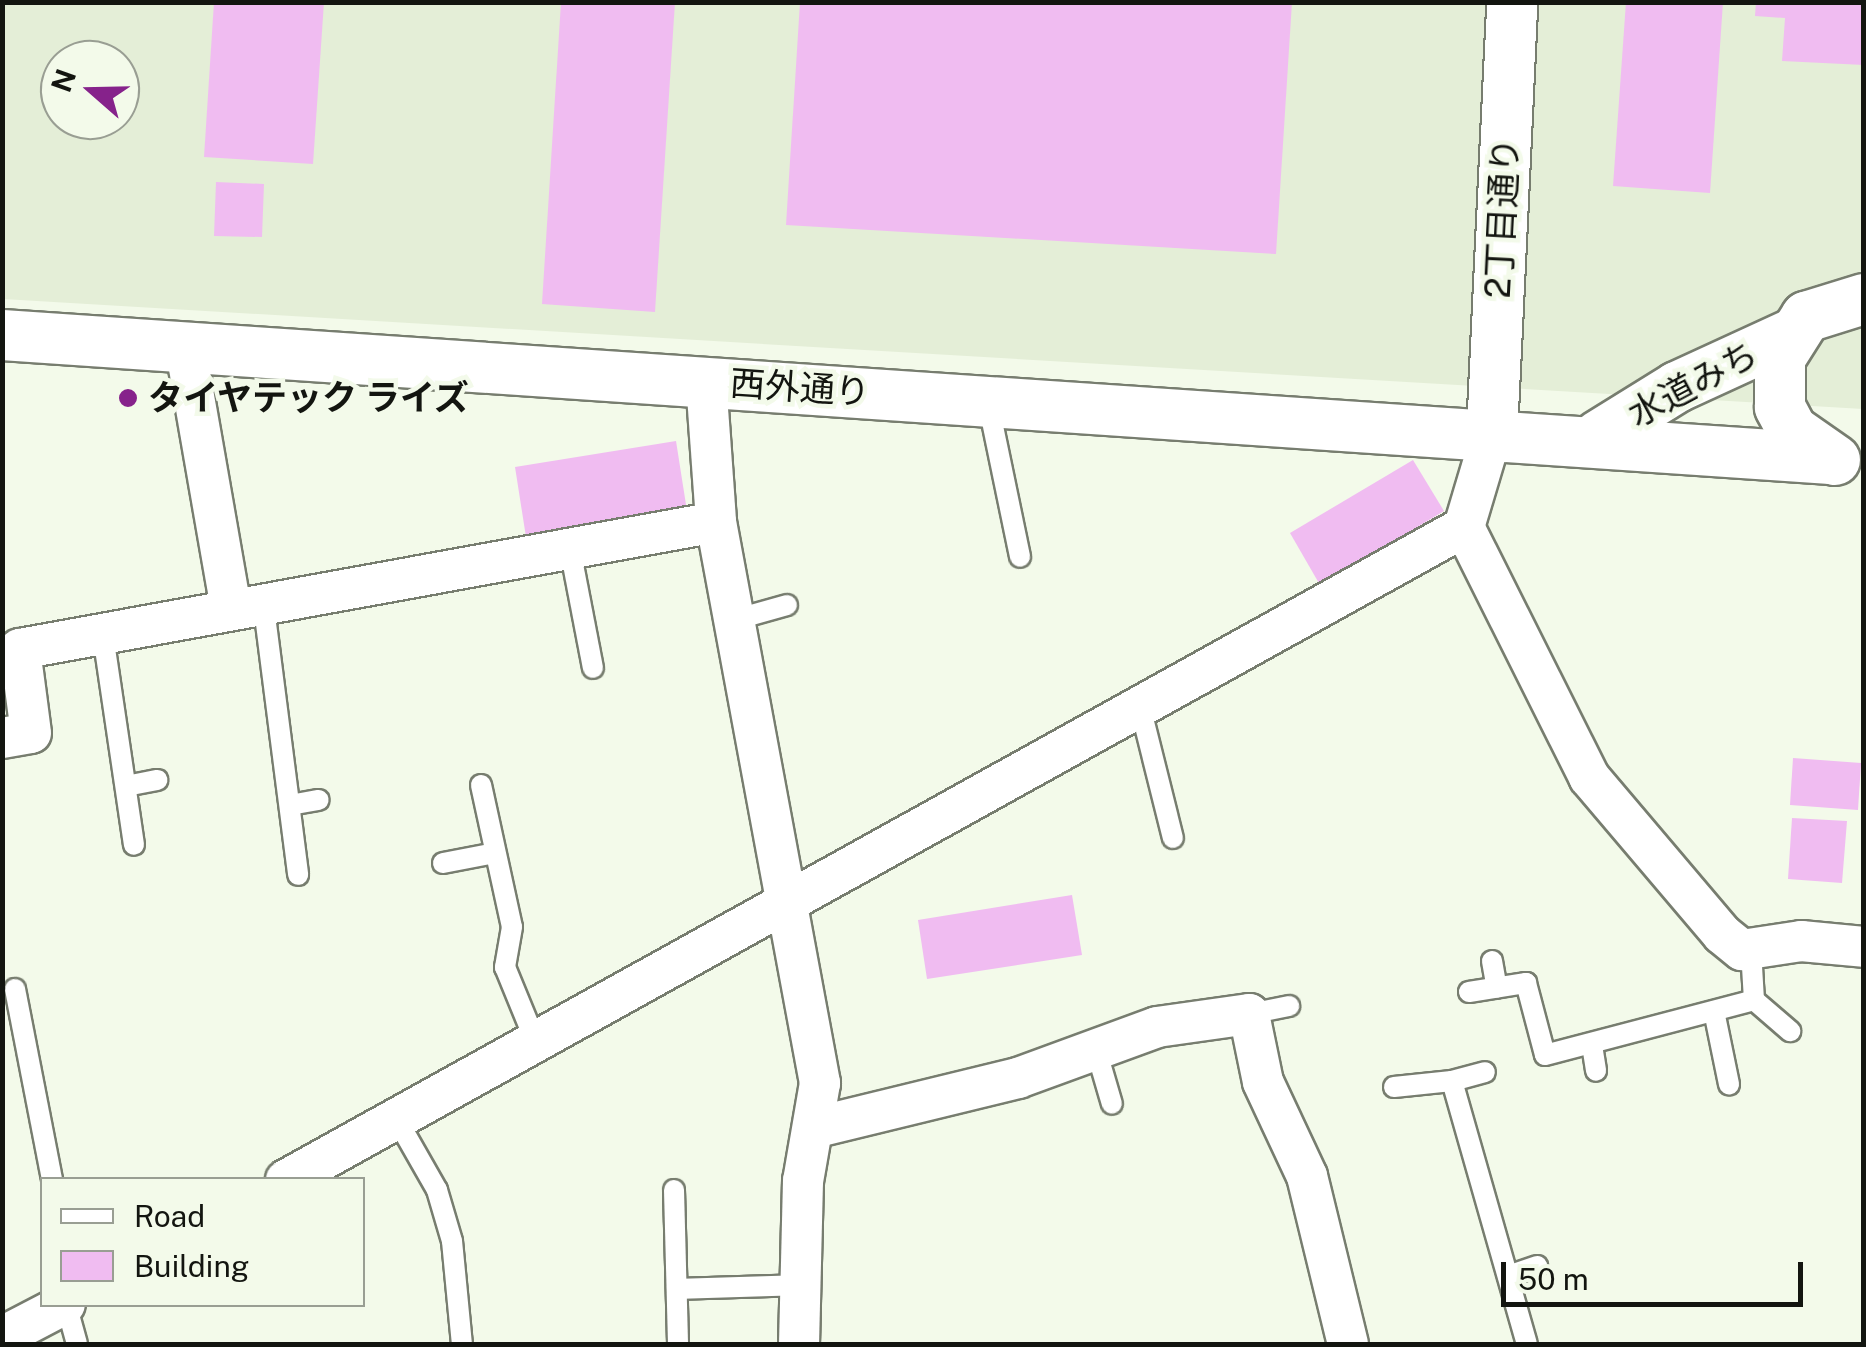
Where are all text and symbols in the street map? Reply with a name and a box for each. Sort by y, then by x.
north arrow [40,40,140,140]
text: N [44,64,82,96]
street label: 2丁目通り [1477,137,1527,299]
street label: 水道みち [1621,333,1765,435]
street label: 西外通り [729,362,871,414]
place label: タイヤテック ライズ [148,377,471,419]
marker: タイヤテック ライズ [117,387,139,409]
legend [40,1177,365,1307]
text: Road [134,1198,205,1234]
scale bar [1506,1242,1808,1304]
text: Building [134,1248,249,1284]
text: 50 m [1518,1261,1589,1297]

